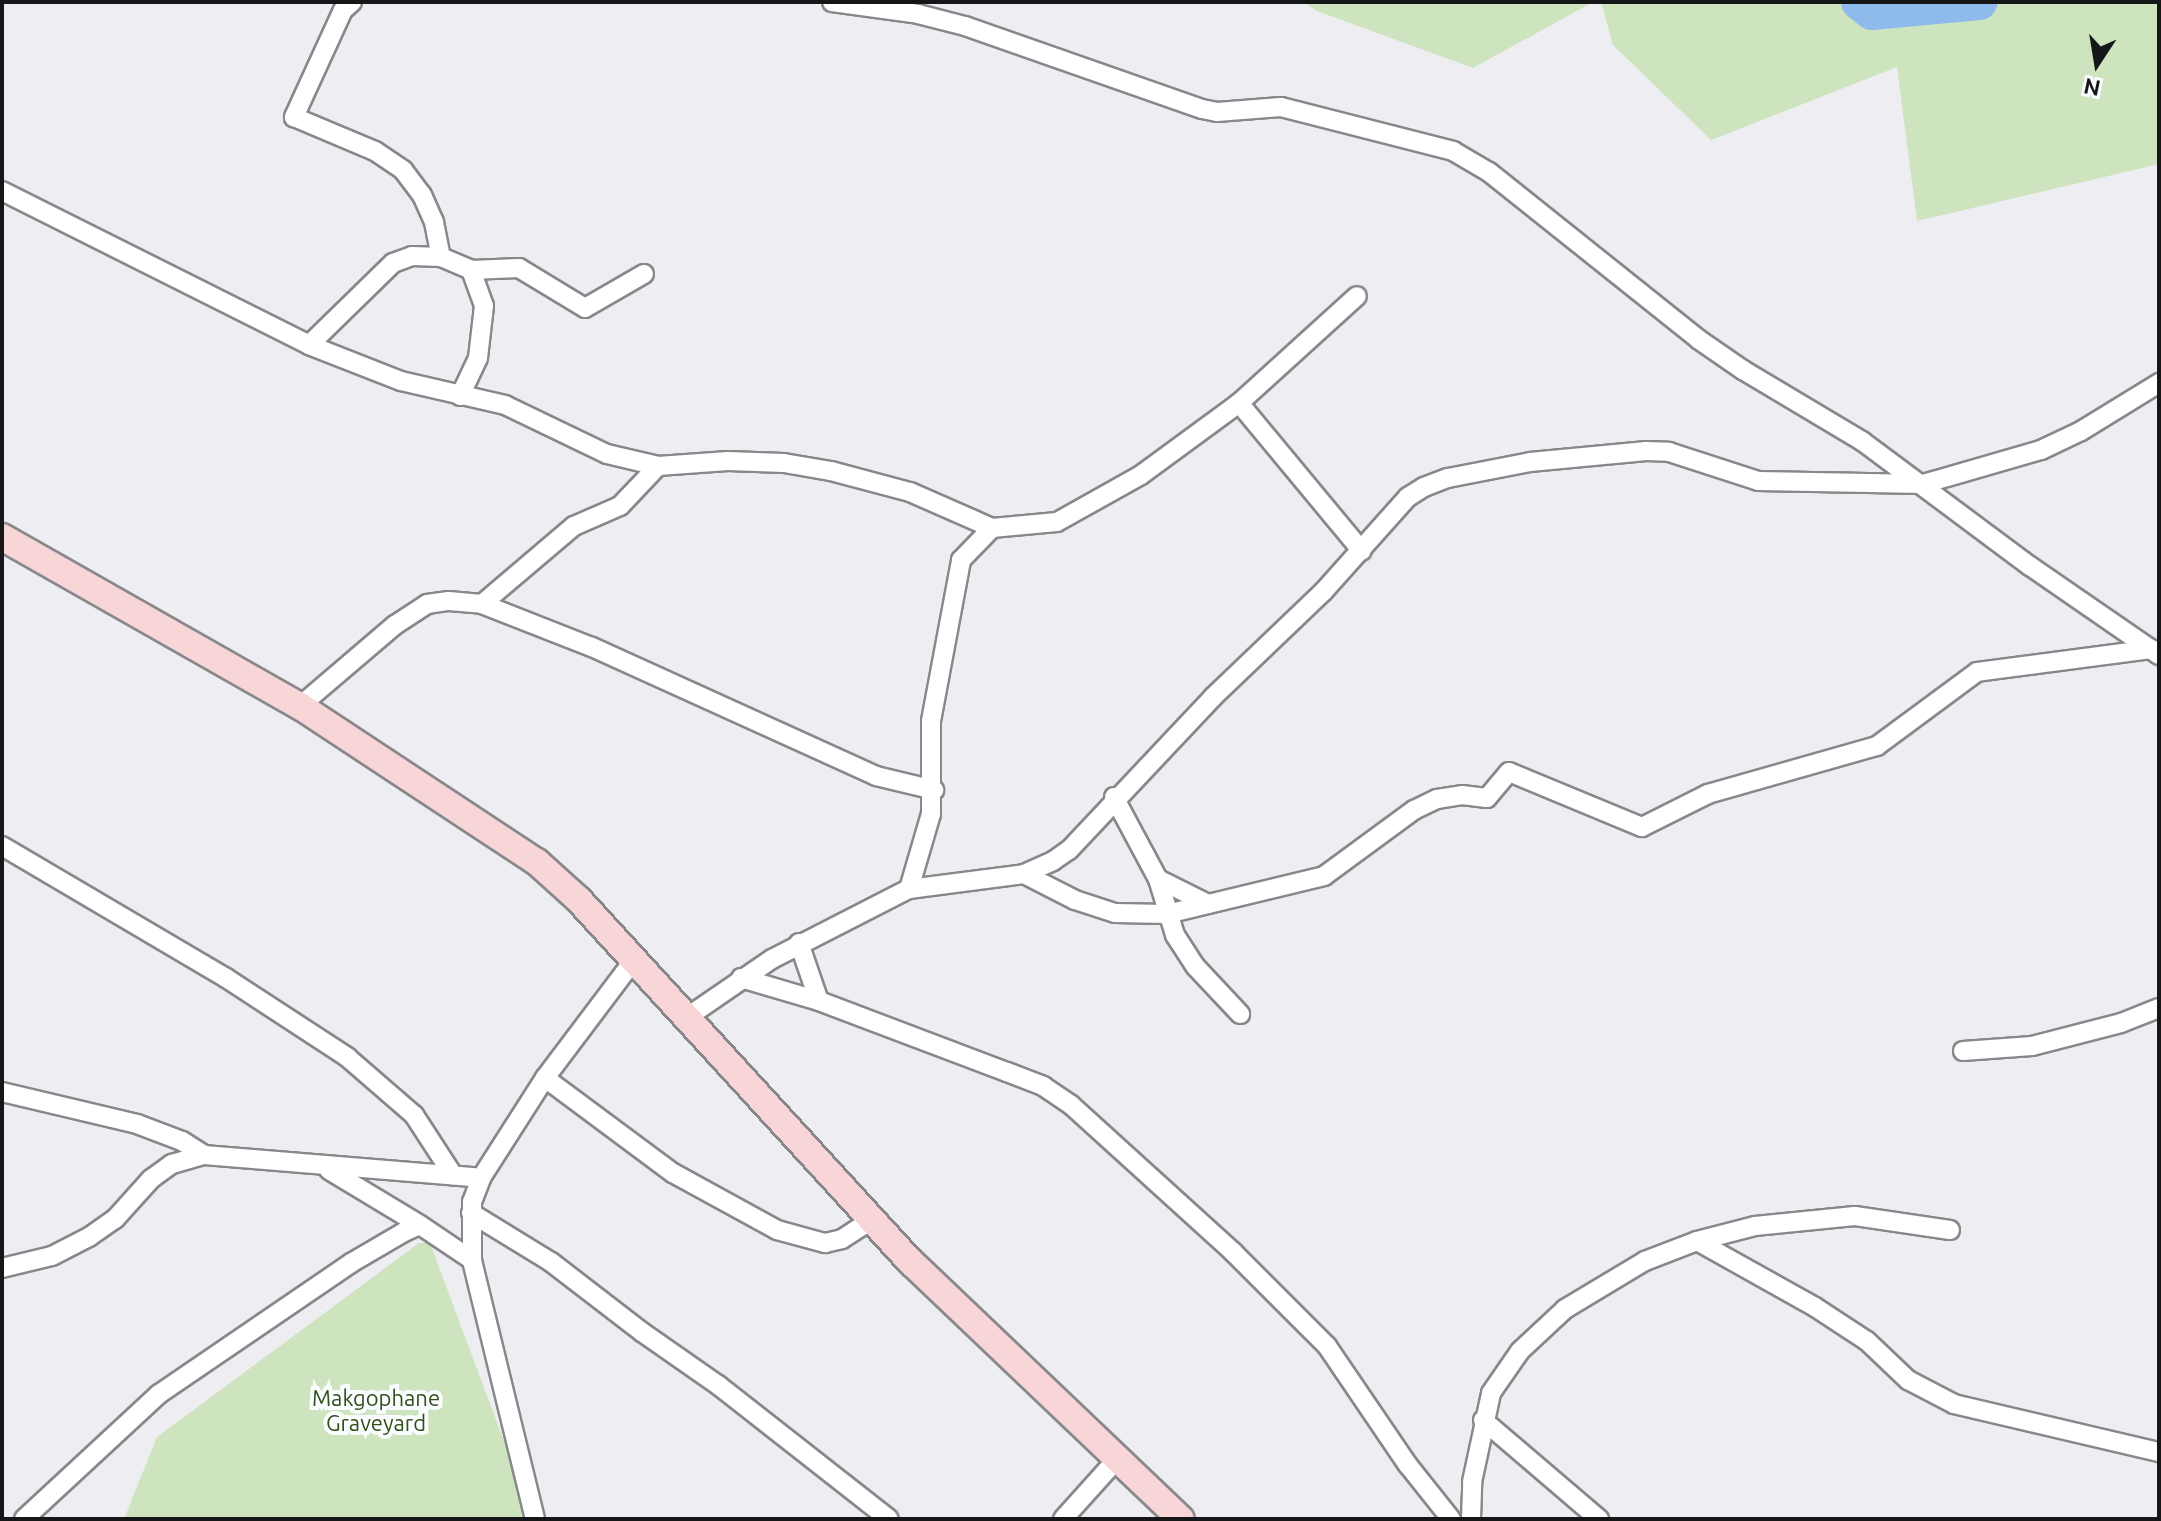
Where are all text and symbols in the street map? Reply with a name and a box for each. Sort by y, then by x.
north arrow [2057,24,2137,104]
text: N [2081,74,2103,102]
park label: Makgophane Graveyard [312,1384,440,1436]

